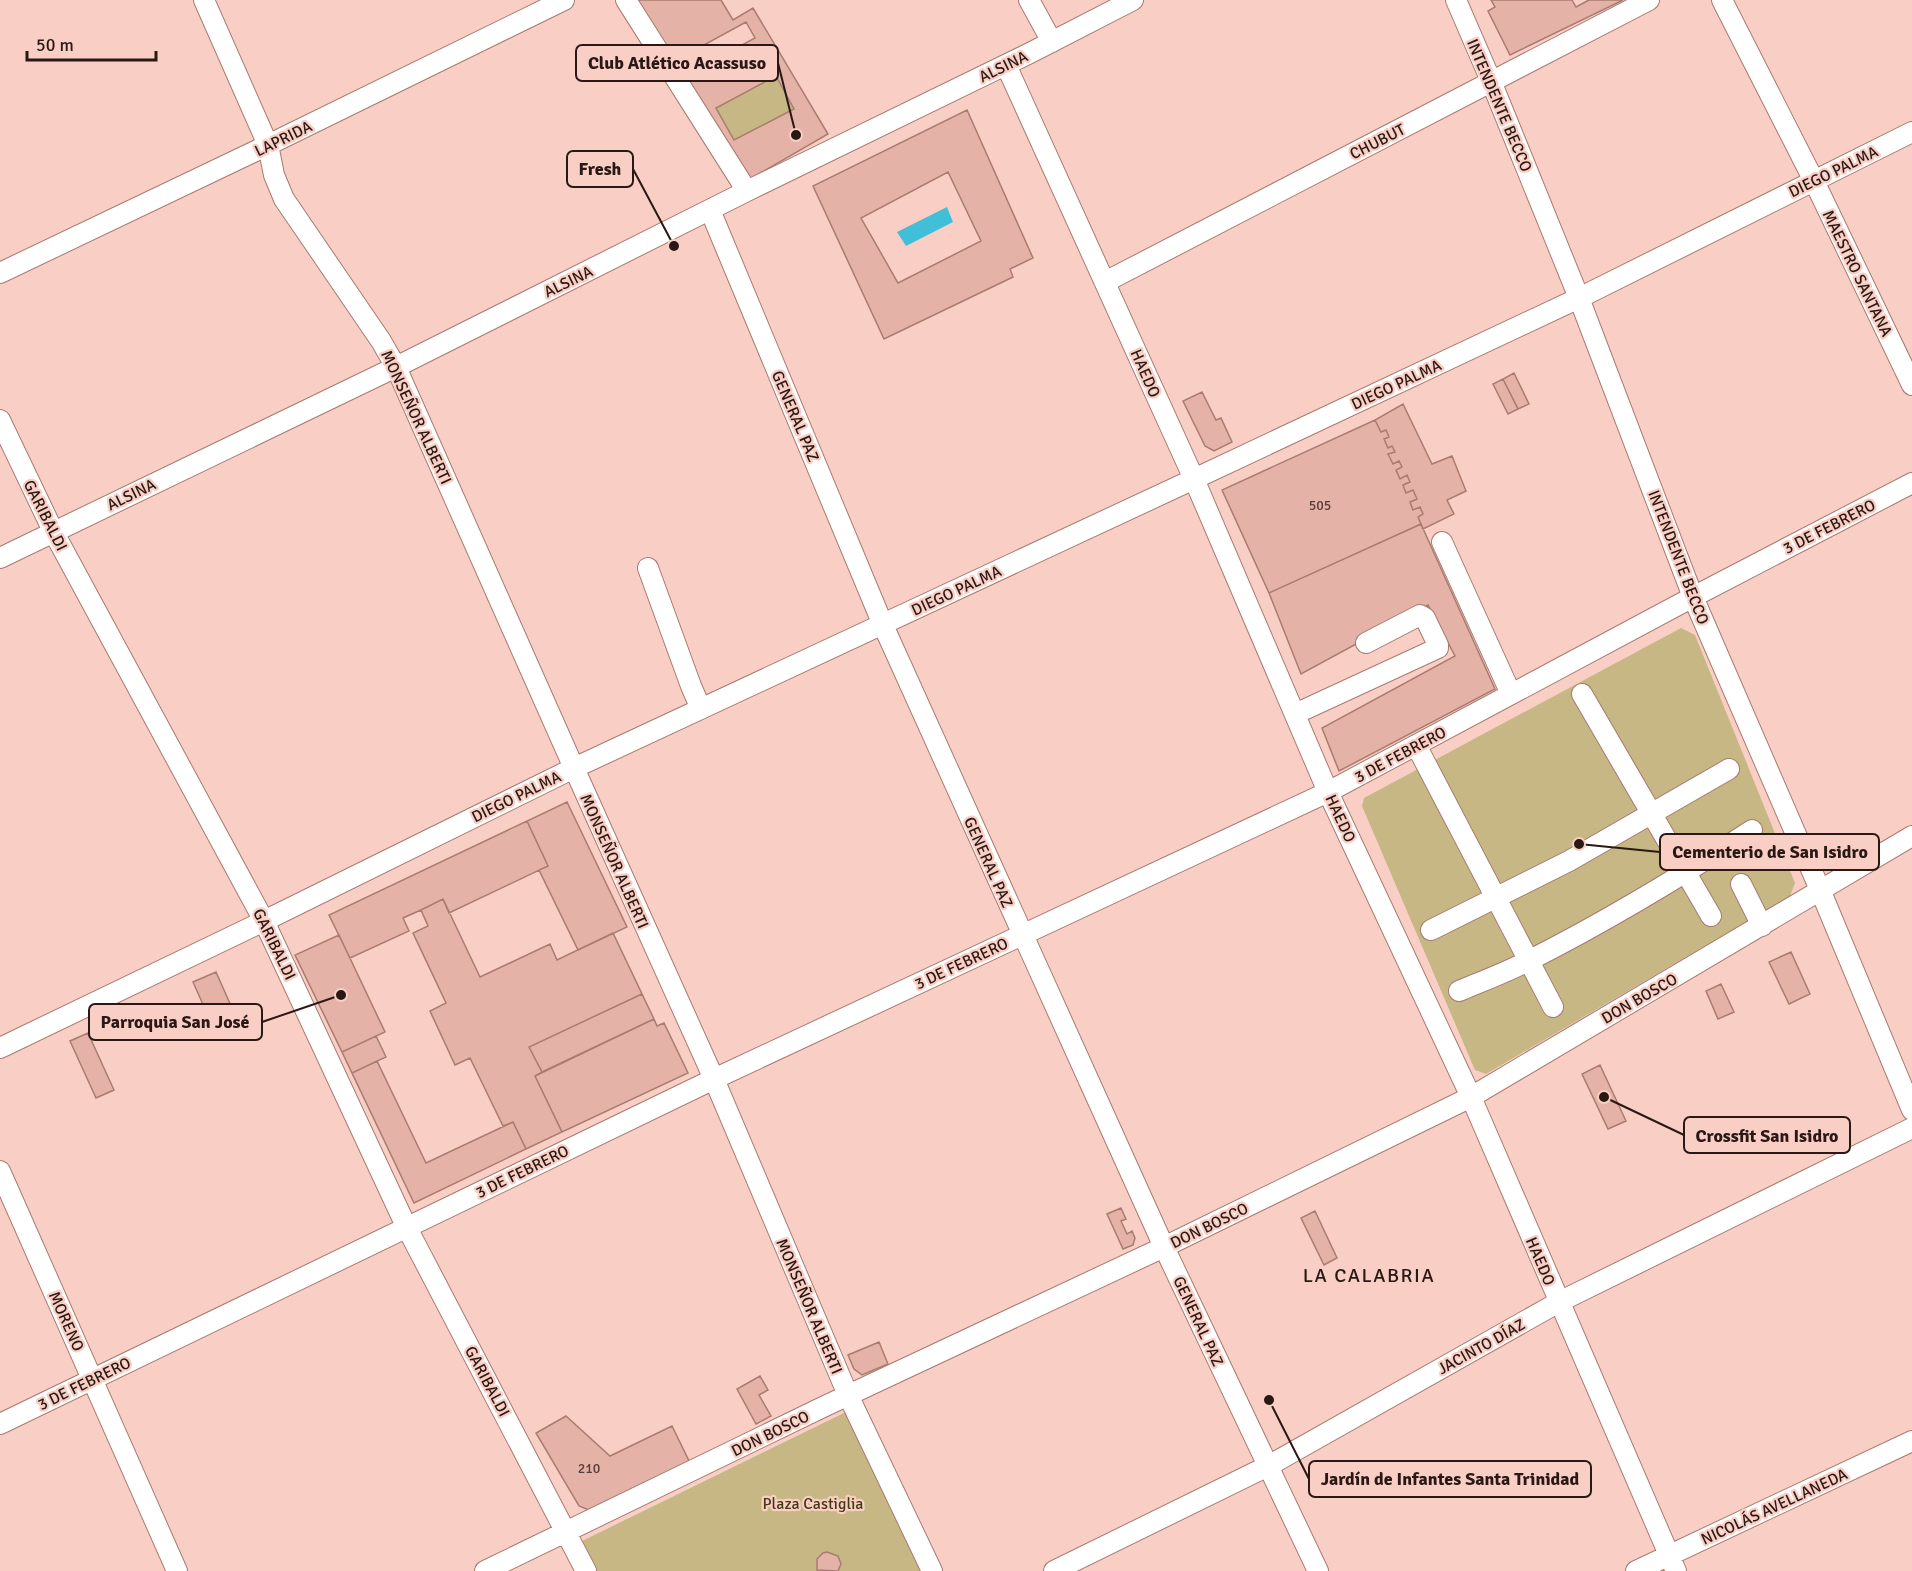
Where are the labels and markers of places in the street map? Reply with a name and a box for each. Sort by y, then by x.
callout: Club Atlético Acassuso [576,45,778,81]
callout: Fresh [567,151,633,187]
callout: Cementerio de San Isidro [1660,834,1879,870]
callout: Parroquia San José [89,1004,262,1040]
callout: Crossfit San Isidro [1684,1117,1850,1153]
callout: Jardín de Infantes Santa Trinidad [1309,1461,1591,1497]

